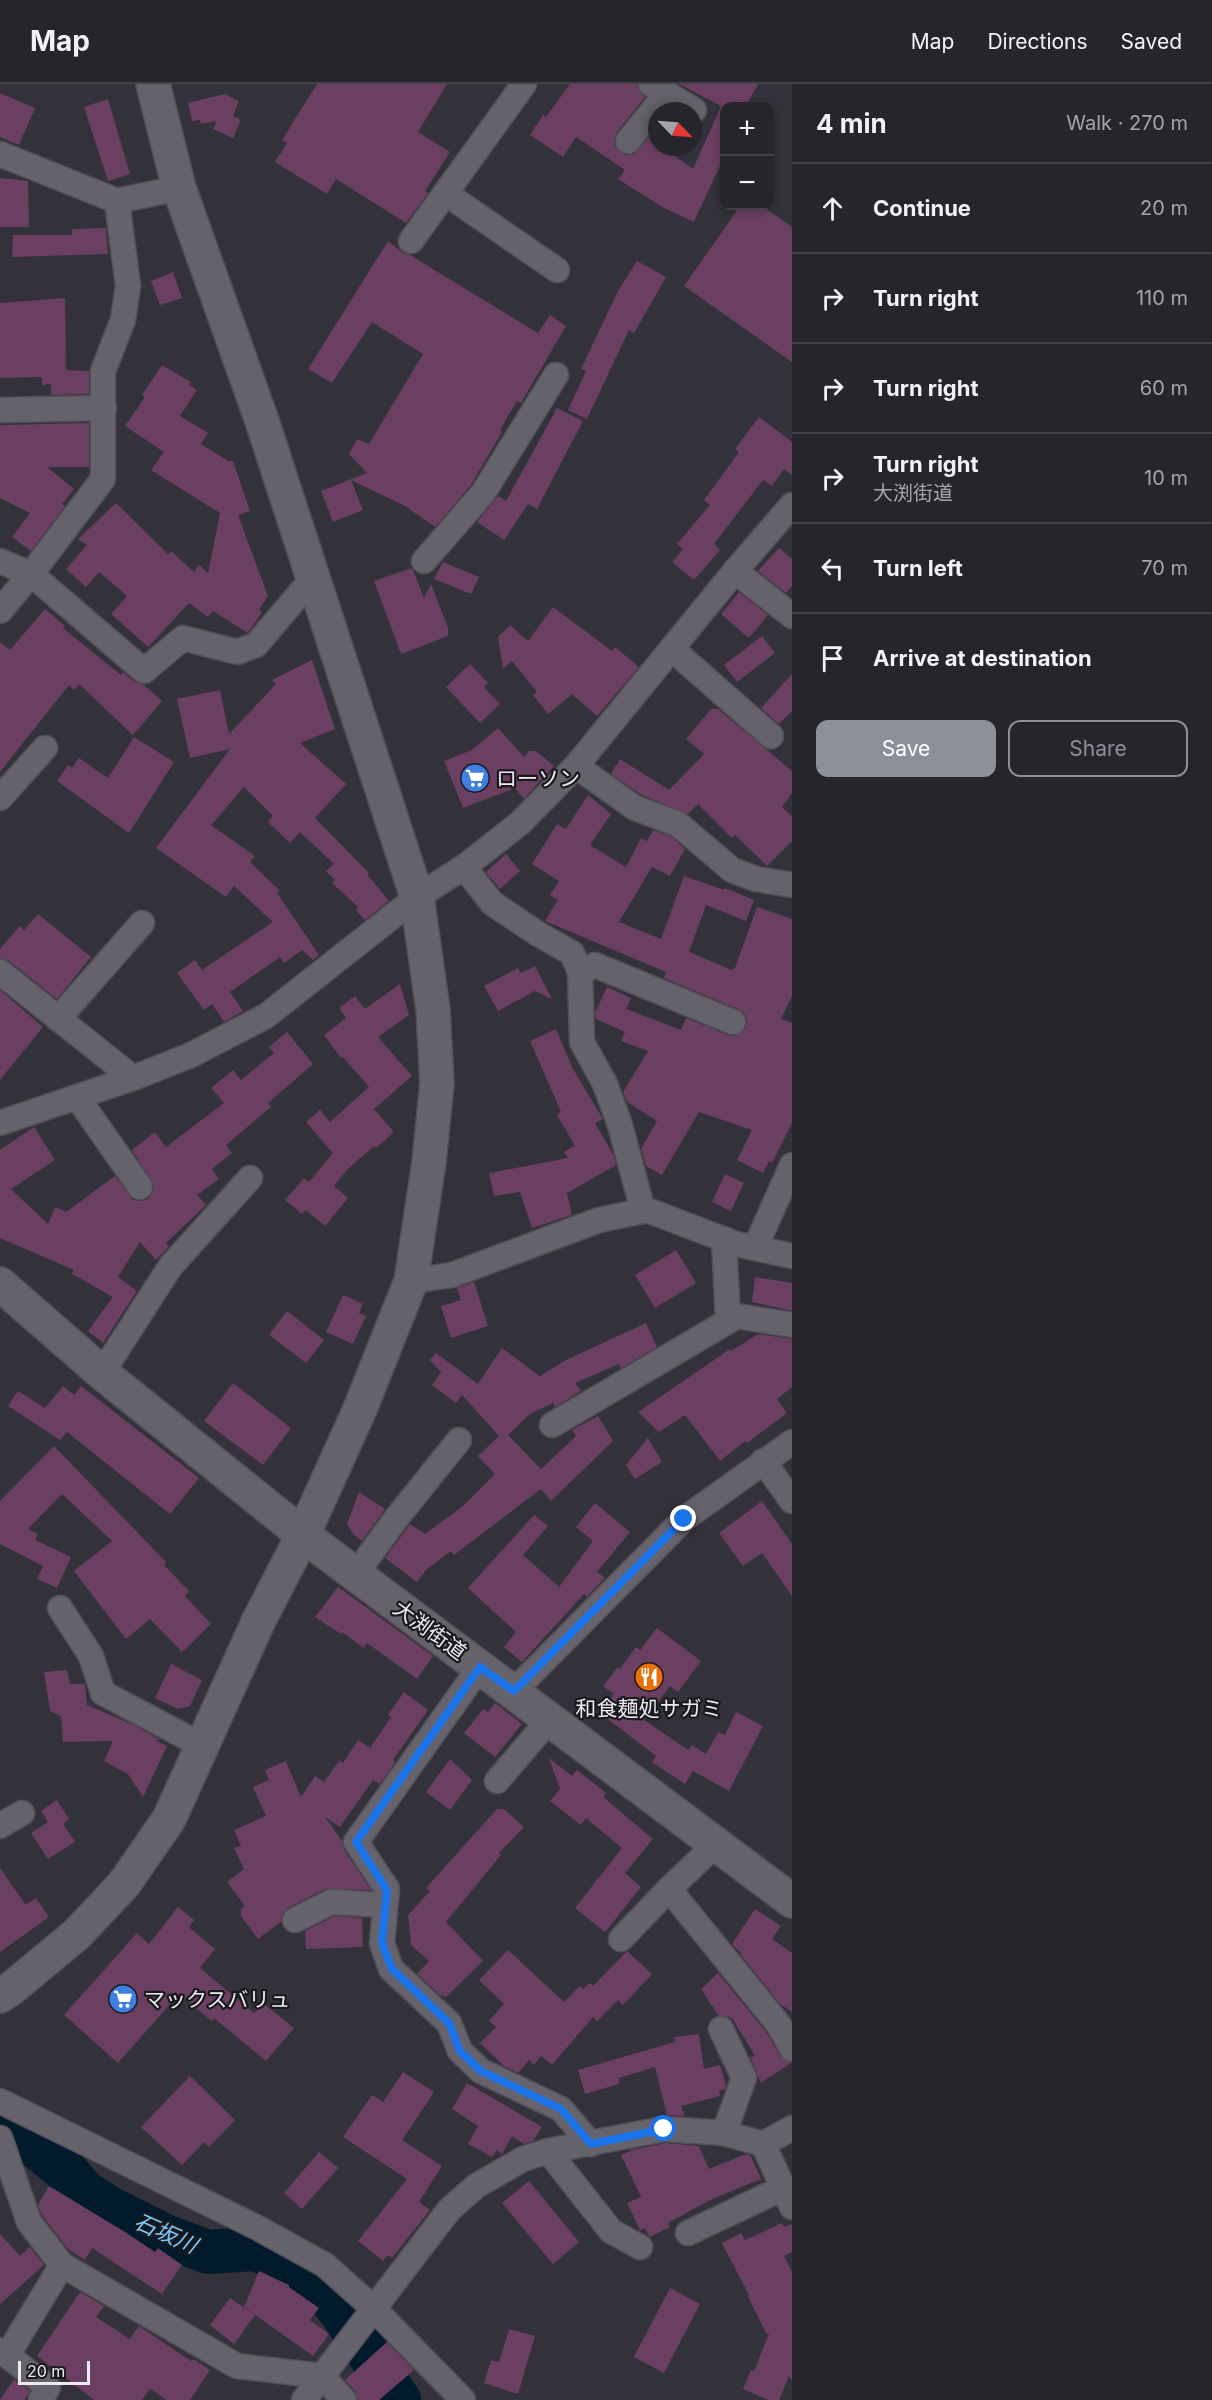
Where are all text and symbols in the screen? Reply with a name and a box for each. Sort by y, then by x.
text: Map [30,24,90,58]
text: Map [911,29,954,54]
text: Directions [987,29,1088,54]
text: Saved [1121,29,1182,54]
north arrow [648,102,702,156]
map controls [720,102,774,210]
button: + [720,102,774,156]
text: 4 min [816,108,887,139]
text: Walk · 270 m [1066,111,1188,135]
button: − [720,156,774,210]
icon: ahead [816,192,849,225]
text: Continue [873,195,971,221]
text: 20 m [1140,196,1188,220]
icon: right [816,282,849,315]
text: Turn right [873,285,979,311]
text: 110 m [1136,286,1188,310]
icon: right [816,372,849,405]
text: Turn right [873,375,979,401]
text: 60 m [1140,376,1188,400]
text: Turn right [873,451,979,477]
icon: right [816,462,849,495]
text: 10 m [1144,466,1188,490]
text: 大渕街道 [873,481,953,505]
icon: left [816,552,849,585]
text: Turn left [873,555,963,581]
text: 70 m [1141,556,1188,580]
icon: arrive [816,642,849,675]
text: Arrive at destination [873,645,1092,671]
button: Save [816,720,996,777]
button: Share [1008,720,1188,777]
supermarket icon: ローソン [459,762,491,794]
place label: ローソン [496,766,580,791]
route end [670,1505,696,1531]
street label: 大渕街道 [389,1595,471,1665]
restaurant icon: 和食麺処サガミ [633,1661,665,1693]
place label: 和食麺処サガミ [576,1696,723,1721]
supermarket icon: マックスバリュ [107,1983,139,2015]
place label: マックスバリュ [144,1987,290,2012]
route start [650,2115,676,2141]
water label: 石坂川 [131,2208,203,2259]
scale bar [18,2358,90,2386]
text: 20 m [27,2361,65,2381]

